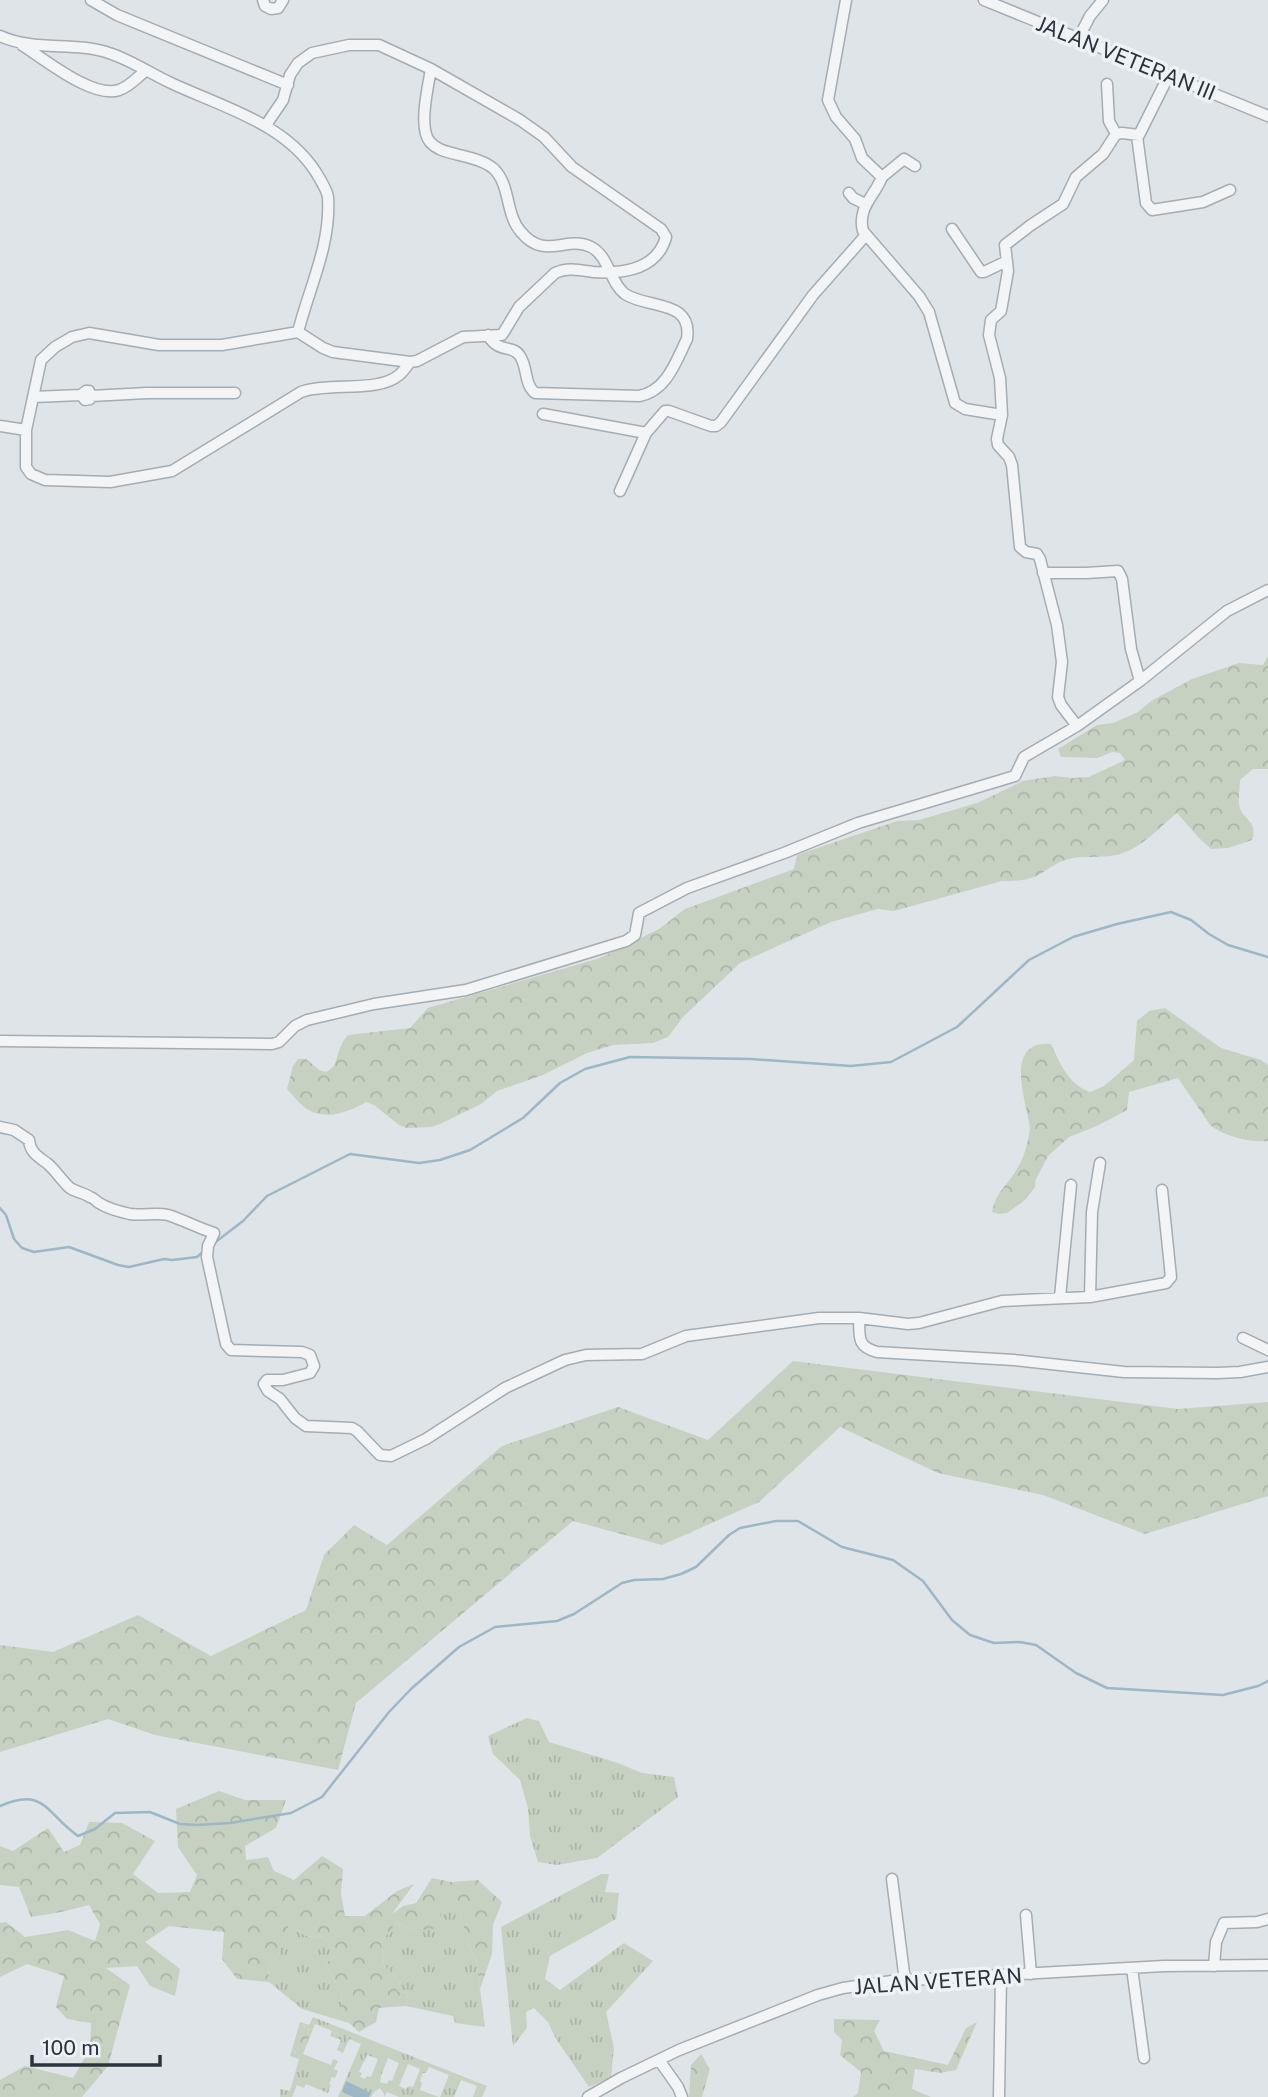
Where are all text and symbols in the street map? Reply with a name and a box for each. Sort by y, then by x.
street label: JALAN VETERAN III [1033,11,1219,105]
street label: JALAN VETERAN [853,1963,1023,1999]
scale bar [32,2024,159,2068]
text: 100 m [42,2035,99,2060]

